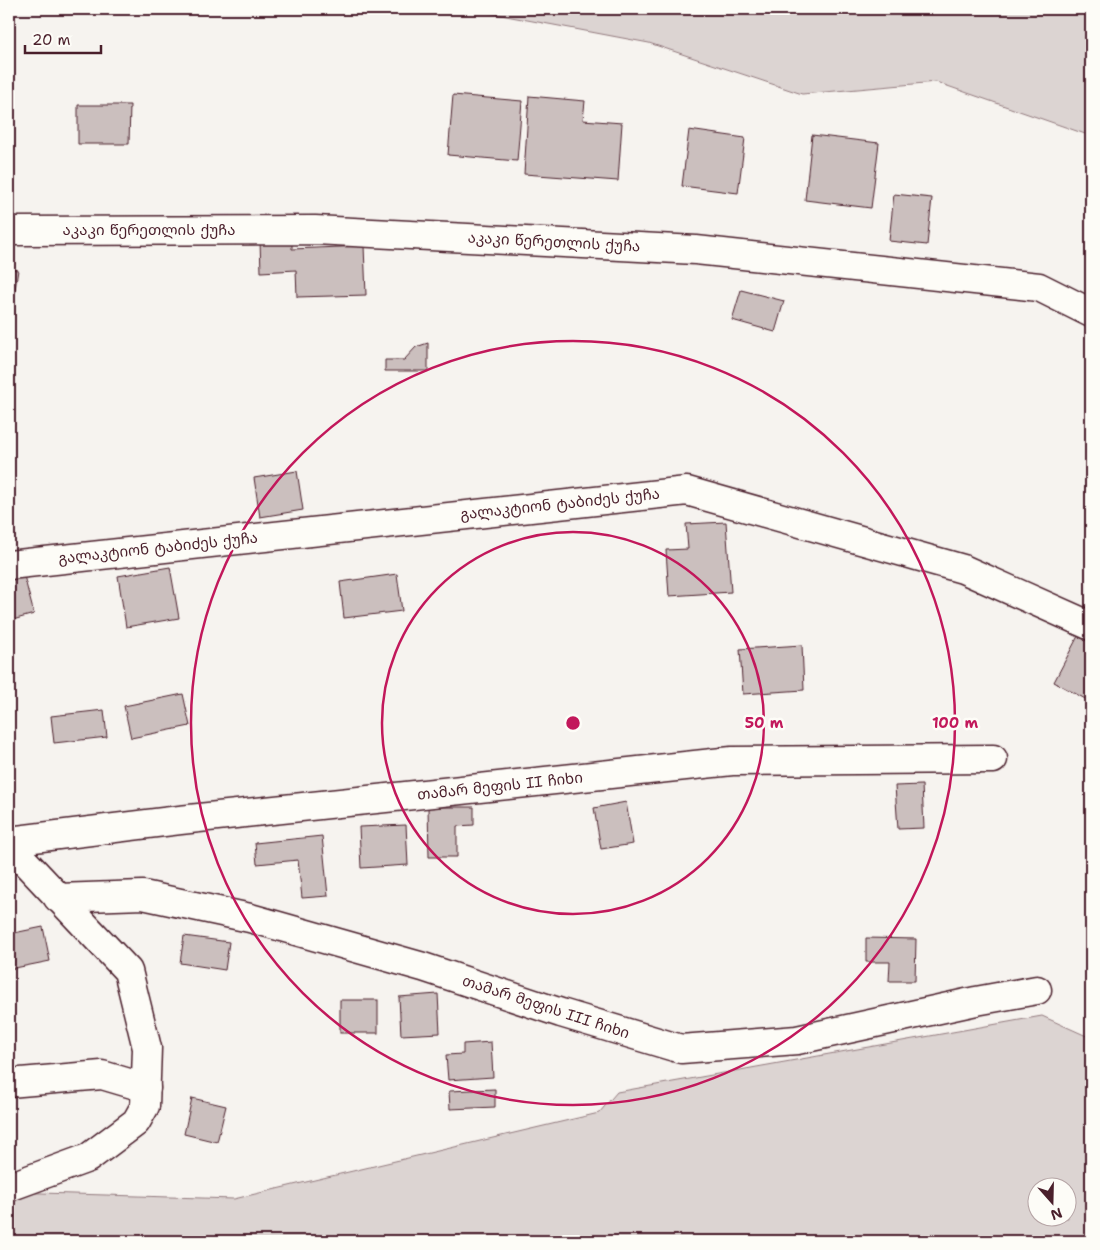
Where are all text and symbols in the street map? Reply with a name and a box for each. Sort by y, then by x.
scale bar [25,22,101,54]
text: 20 m [32,30,71,50]
street label: აკაკი წერეთლის ქუჩა [63,220,235,240]
street label: აკაკი წერეთლის ქუჩა [467,227,641,257]
street label: გალაკტიონ ტაბიძეს ქუჩა [459,484,661,524]
street label: გალაკტიონ ტაბიძეს ქუჩა [57,528,259,568]
text: 50 m [745,713,784,733]
text: 100 m [932,713,978,733]
centre of rings [564,714,582,732]
street label: თამარ მეფის II ჩიხი [416,767,584,805]
street label: თამარ მეფის III ჩიხი [460,970,632,1044]
north arrow [1028,1178,1078,1228]
text: N [1048,1204,1065,1225]

